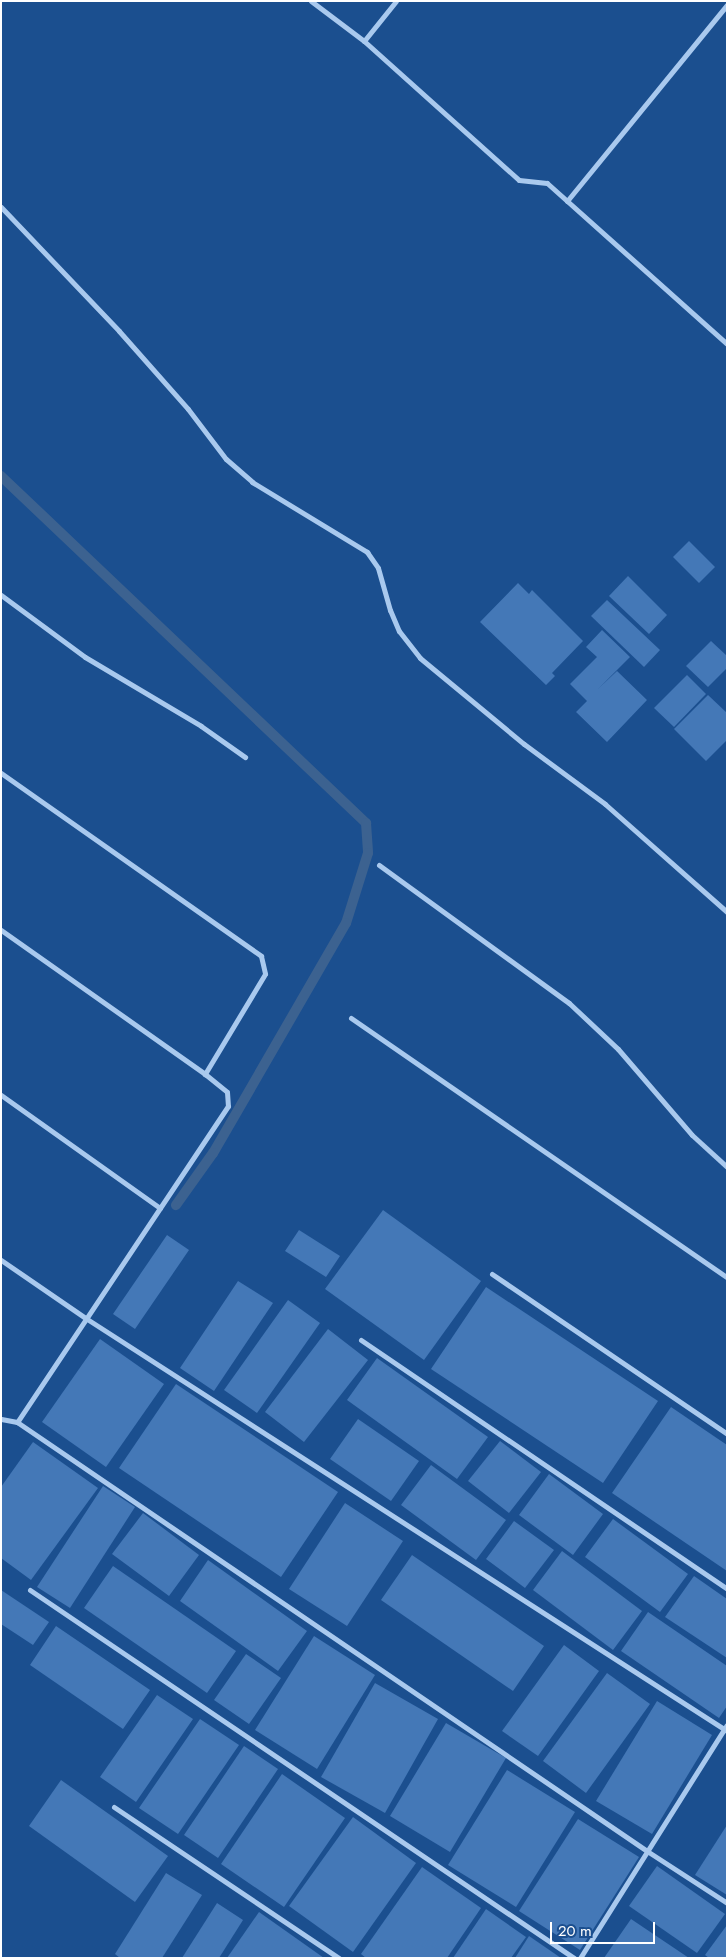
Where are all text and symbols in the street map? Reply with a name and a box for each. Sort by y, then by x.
scale bar [553,1912,658,1944]
text: 20 m [558,1920,592,1942]

